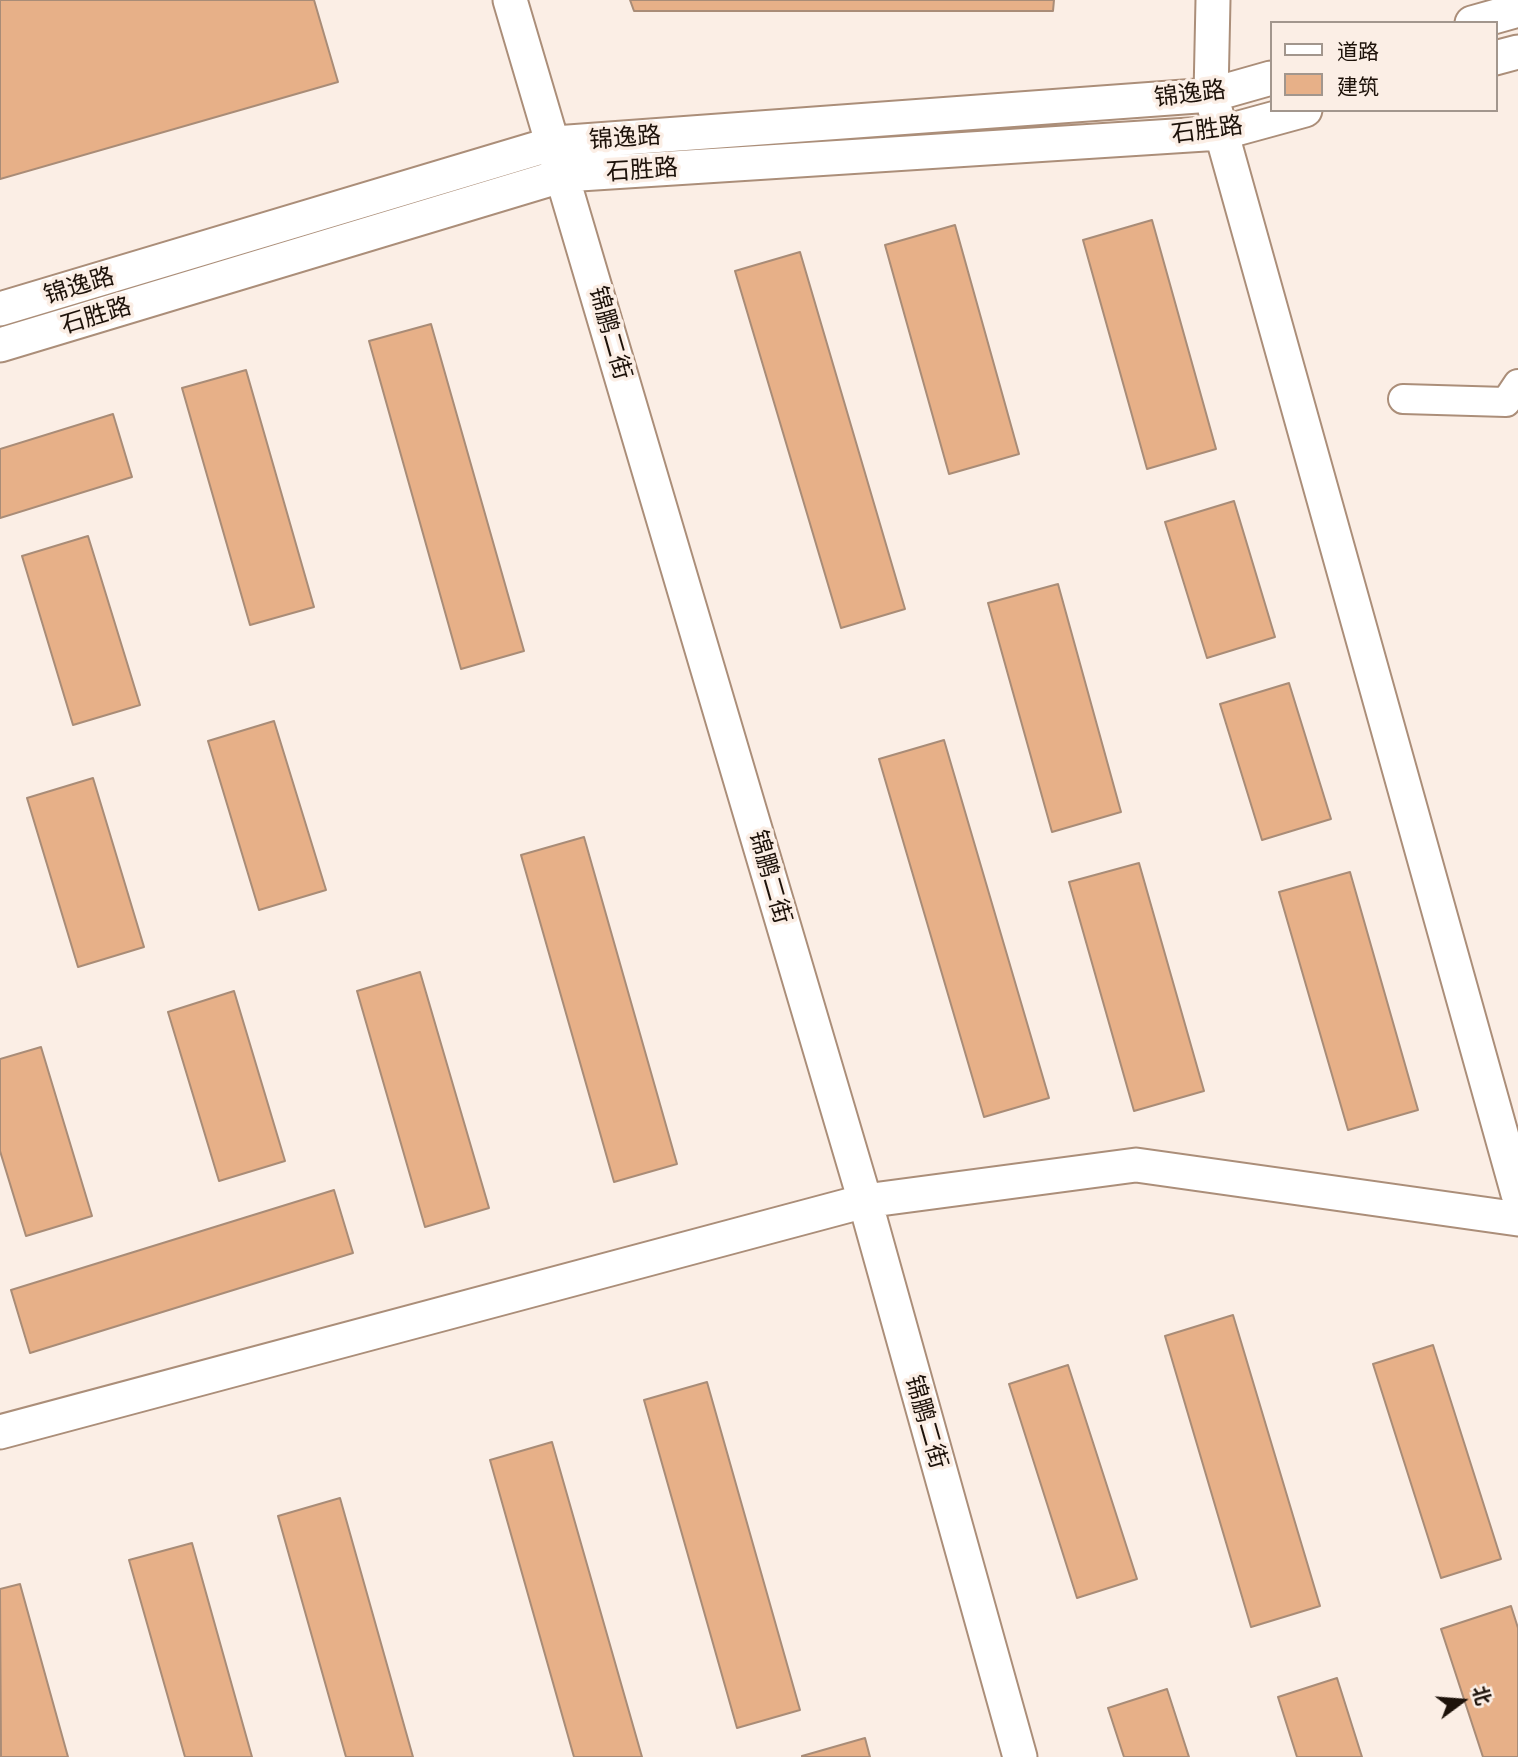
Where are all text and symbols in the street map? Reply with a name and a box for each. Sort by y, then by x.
legend [1270,21,1497,112]
text: 道路 [1337,39,1379,64]
text: 建筑 [1337,74,1379,99]
street label: 锦逸路 [1153,75,1227,113]
street label: 石胜路 [1169,111,1245,149]
street label: 锦逸路 [588,121,662,155]
street label: 石胜路 [605,153,679,187]
street label: 锦逸路 [40,262,118,310]
street label: 锦鹏二街 [583,283,637,383]
street label: 石胜路 [57,292,135,340]
street label: 锦鹏二街 [743,827,797,927]
street label: 锦鹏二街 [899,1372,953,1472]
north arrow [1427,1666,1497,1736]
text: 北 [1469,1683,1495,1707]

